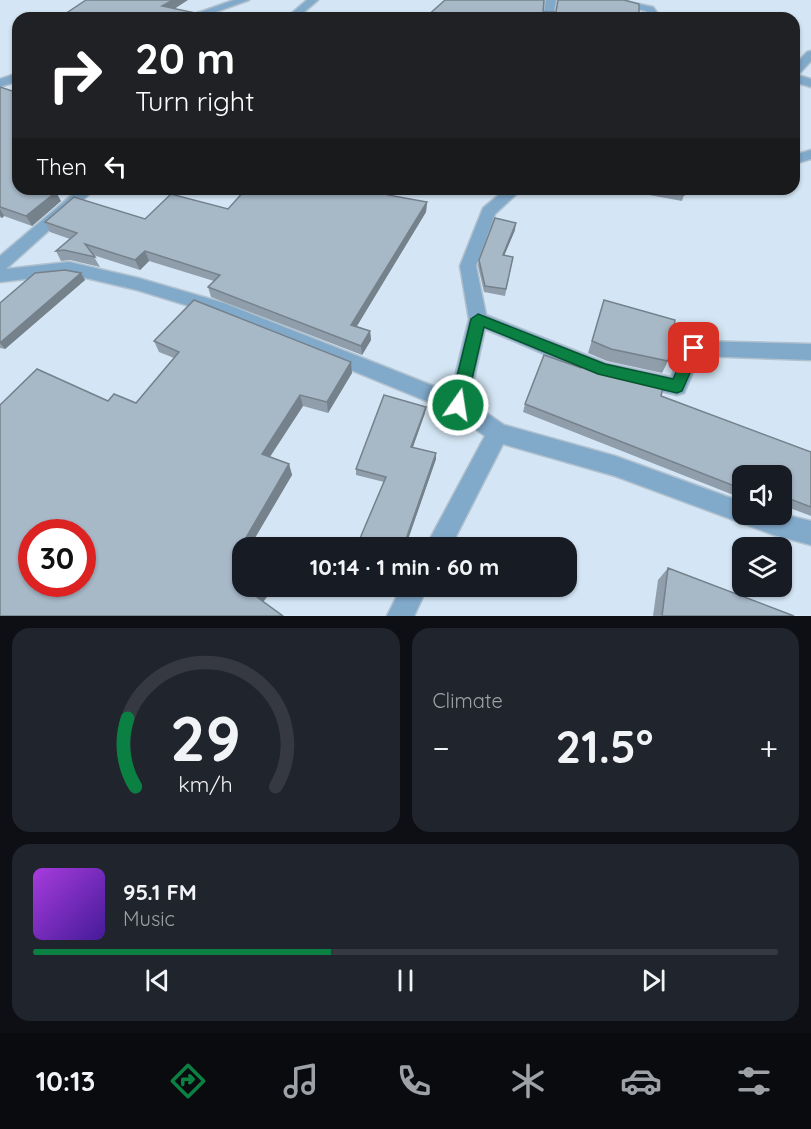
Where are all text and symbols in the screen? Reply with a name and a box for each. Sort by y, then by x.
text: 20 m [135,32,235,85]
icon: right [36,36,114,114]
text: Turn right [135,84,254,118]
icon: left [99,150,132,183]
text: Then [36,153,87,181]
pin [668,322,719,373]
icon: arrive [677,331,710,364]
position arrow [426,373,490,437]
map controls [732,465,792,597]
button: sound [732,465,792,525]
speed limit sign: 30 [18,519,96,597]
button: layers [732,537,792,597]
text: 10:14 · 1 min · 60 m [310,553,499,581]
text: Climate [433,688,503,713]
text: 29 [170,699,241,777]
text: 21.5° [556,718,653,774]
text: − [433,727,450,768]
text: + [759,727,778,768]
text: km/h [179,771,233,797]
text: 95.1 FM [123,878,197,906]
text: Music [123,906,175,931]
icon: previous [141,964,174,997]
icon: pause [389,964,422,997]
icon: next [637,964,670,997]
icon: directions [167,1060,209,1102]
icon: music [280,1060,322,1102]
icon: phone [393,1060,435,1102]
icon: climate [507,1060,549,1102]
icon: car [620,1060,662,1102]
icon: filters [733,1060,775,1102]
text: 10:13 [36,1064,95,1098]

